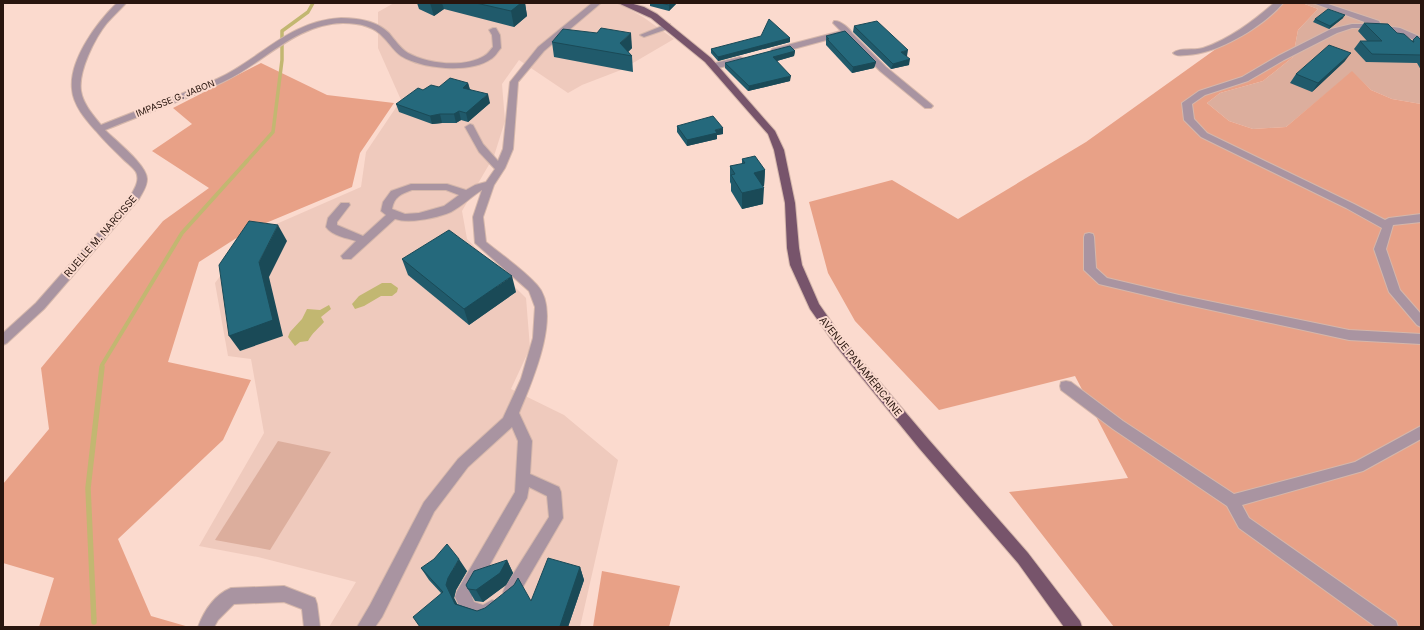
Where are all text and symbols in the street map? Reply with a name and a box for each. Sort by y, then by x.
street label: IMPASSE G. JABON [134,77,216,119]
street label: RUELLE M. NARCISSE [61,193,139,279]
street label: AVENUE PANAMÉRICAINE [817,313,906,418]

